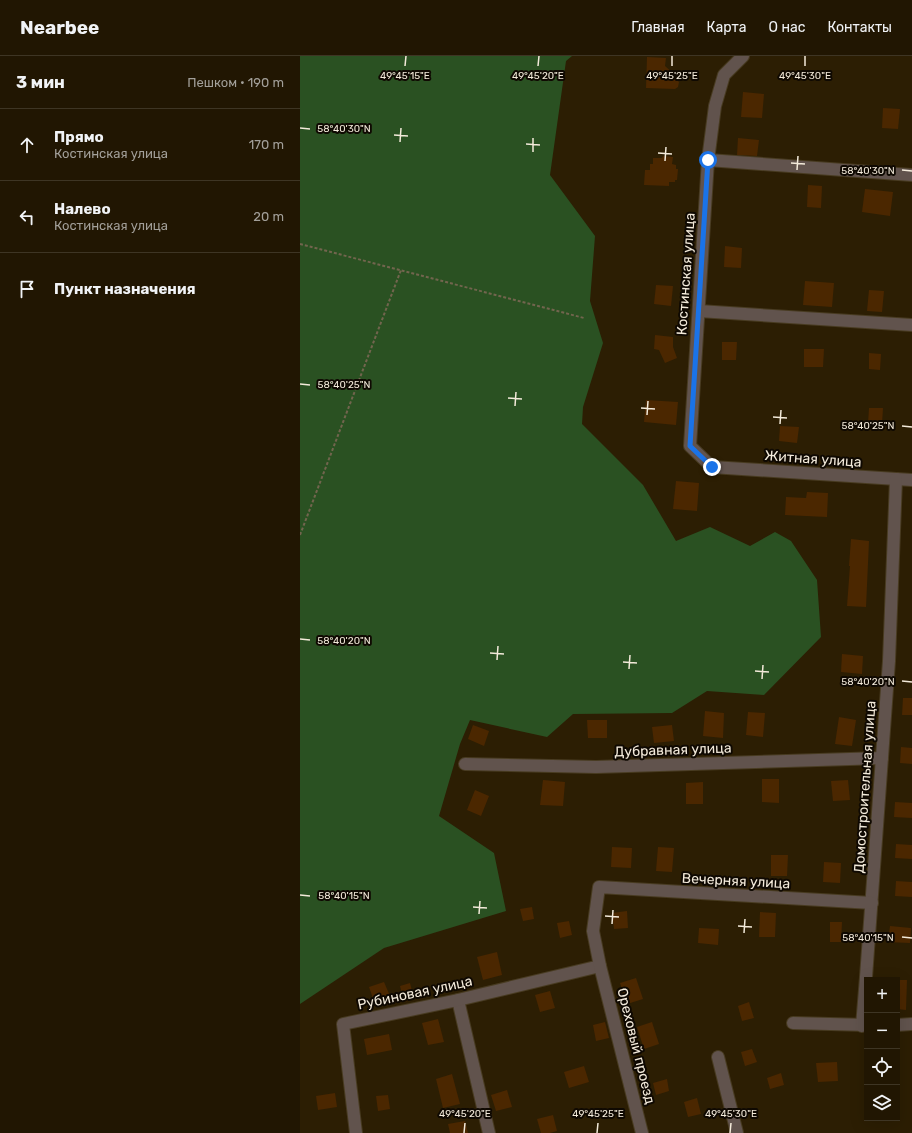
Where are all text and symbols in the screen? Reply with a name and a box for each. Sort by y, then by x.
text: Nearbee [20,16,99,39]
text: Главная [631,19,685,36]
text: Карта [707,19,747,36]
text: О нас [769,19,805,36]
text: Контакты [827,19,892,36]
text: 49°45'15"E [380,70,430,82]
text: 49°45'20"E [512,70,564,82]
text: 49°45'25"E [646,70,698,82]
text: 49°45'30"E [779,70,831,82]
text: 3 мин [16,72,65,92]
text: Пешком · 190 m [187,75,284,90]
text: 58°40'30"N [317,123,371,135]
text: Прямо [54,128,104,146]
icon: ahead [16,134,38,156]
text: 170 m [249,137,284,152]
text: Костинская улица [54,146,168,161]
route start [699,151,717,169]
text: 58°40'30"N [841,165,895,177]
text: Налево [54,200,111,218]
icon: left [16,206,38,228]
text: 20 m [253,209,284,224]
street label: Костинская улица [673,212,699,336]
text: Костинская улица [54,218,168,233]
icon: arrive [16,278,38,300]
text: Пункт назначения [54,280,196,298]
text: 58°40'25"N [318,379,371,391]
text: 58°40'25"N [842,420,895,432]
street label: Житная улица [764,447,862,471]
route end [703,458,721,476]
text: 58°40'20"N [317,635,371,647]
text: 58°40'20"N [841,676,895,688]
street label: Домостроительная улица [850,700,880,874]
street label: Дубравная улица [614,739,732,761]
street label: Вечерняя улица [681,870,791,892]
text: 58°40'15"N [318,890,370,902]
text: 58°40'15"N [842,932,894,944]
street label: Рубиновая улица [356,973,474,1013]
map controls [864,977,900,1121]
button: + [864,977,900,1013]
street label: Ореховый проезд [613,986,659,1106]
button: − [864,1013,900,1049]
button: locate [864,1049,900,1085]
button: layers [864,1085,900,1121]
text: 49°45'20"E [439,1108,491,1120]
text: 49°45'25"E [572,1108,624,1120]
text: 49°45'30"E [705,1108,757,1120]

